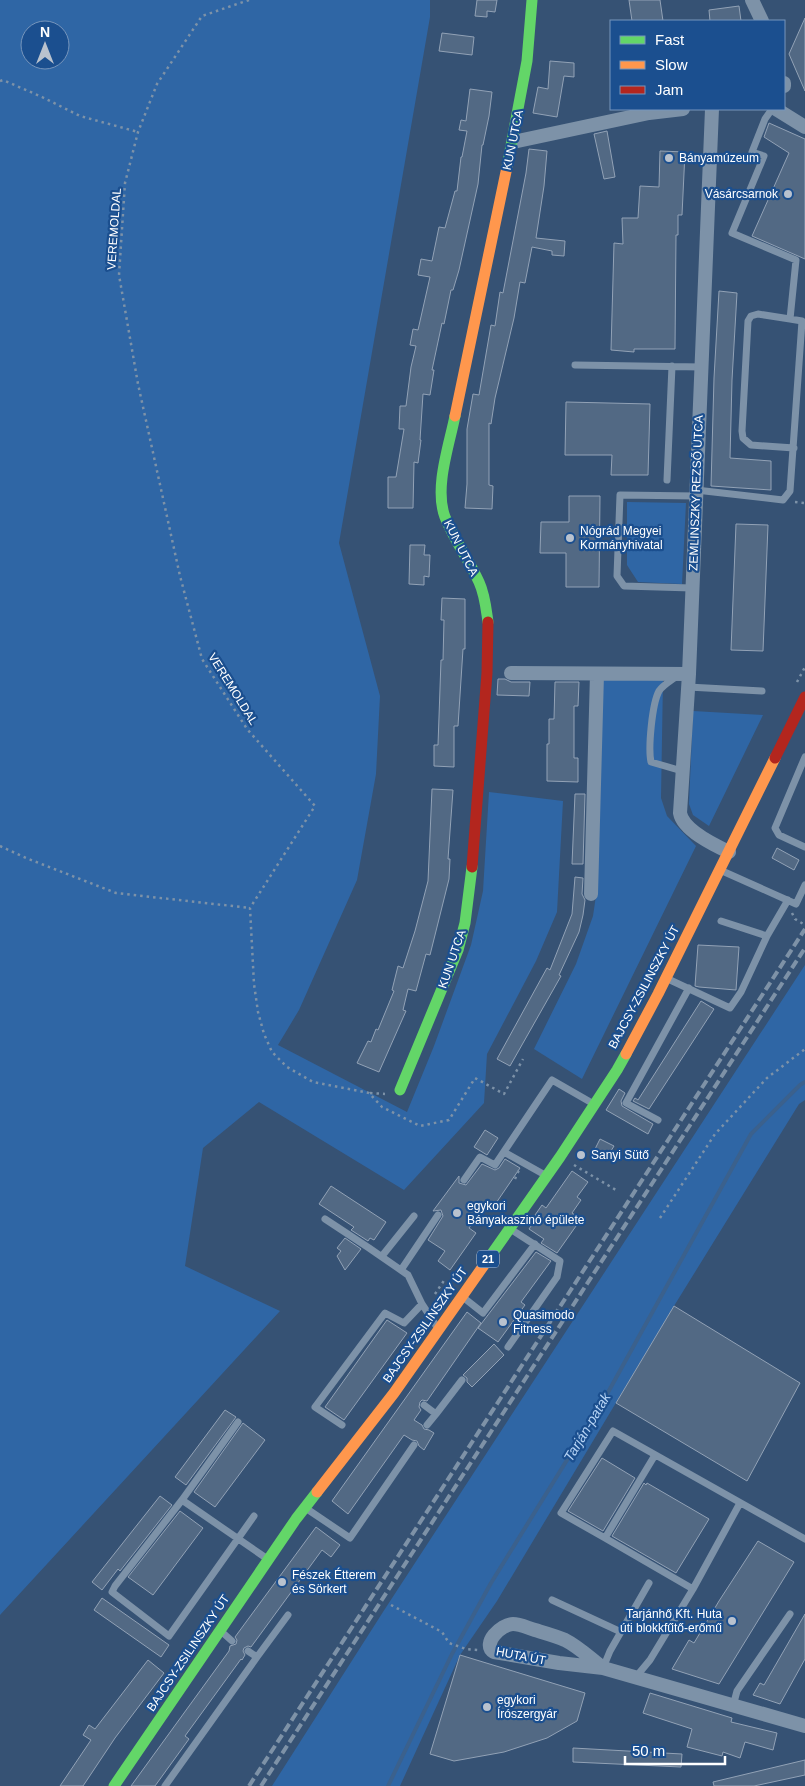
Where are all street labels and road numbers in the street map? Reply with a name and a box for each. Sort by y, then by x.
street label: KUN UTCA [500,109,526,171]
street label: VEREMOLDAL [104,187,124,270]
street label: ZEMLINSZKY REZSŐ UTCA [685,415,706,571]
street label: KUN UTCA [441,517,481,579]
street label: VEREMOLDAL [205,651,261,728]
street label: BAJCSY-ZSILINSZKY ÚT [605,922,683,1051]
street label: KUN UTCA [435,928,469,990]
road number: 21 [477,1250,499,1268]
street label: BAJCSY-ZSILINSZKY ÚT [379,1264,471,1385]
street label: BAJCSY-ZSILINSZKY ÚT [143,1591,233,1714]
street label: HUTA ÚT [495,1643,548,1668]

